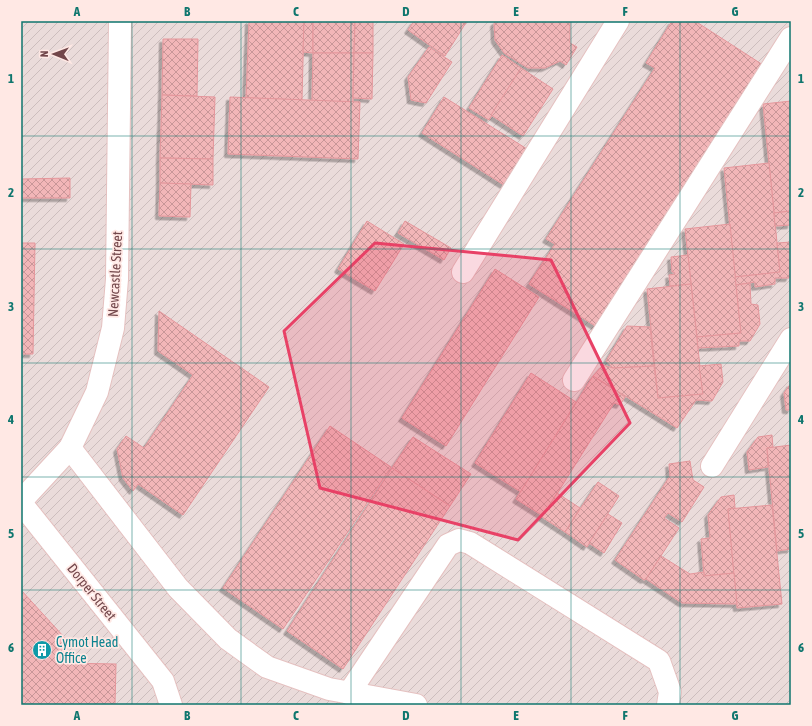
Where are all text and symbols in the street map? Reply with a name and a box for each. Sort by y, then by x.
text: A [73,4,81,19]
text: B [184,4,191,19]
text: C [293,4,299,19]
text: D [402,4,410,19]
text: E [513,4,519,19]
text: F [622,4,628,19]
text: G [732,4,739,19]
north arrow [34,34,74,74]
text: N [38,50,50,57]
text: 1 [8,71,14,86]
text: 1 [798,71,804,86]
text: 2 [8,185,14,200]
text: 2 [798,185,804,200]
street label: Newcastle Street [105,231,125,317]
text: 3 [8,299,14,314]
text: 3 [798,299,804,314]
text: 4 [7,412,14,427]
text: 4 [797,412,804,427]
text: 5 [8,526,14,541]
text: 5 [798,526,804,541]
street label: Dorper Street [64,560,120,624]
place label: Cymot Head Office [56,634,118,666]
building icon: Cymot Head Office [31,639,53,661]
text: 6 [8,640,14,655]
text: 6 [798,640,804,655]
text: A [73,708,81,723]
text: B [184,708,191,723]
text: C [293,708,299,723]
text: D [402,708,410,723]
text: E [513,708,519,723]
text: F [622,708,628,723]
text: G [732,708,739,723]

